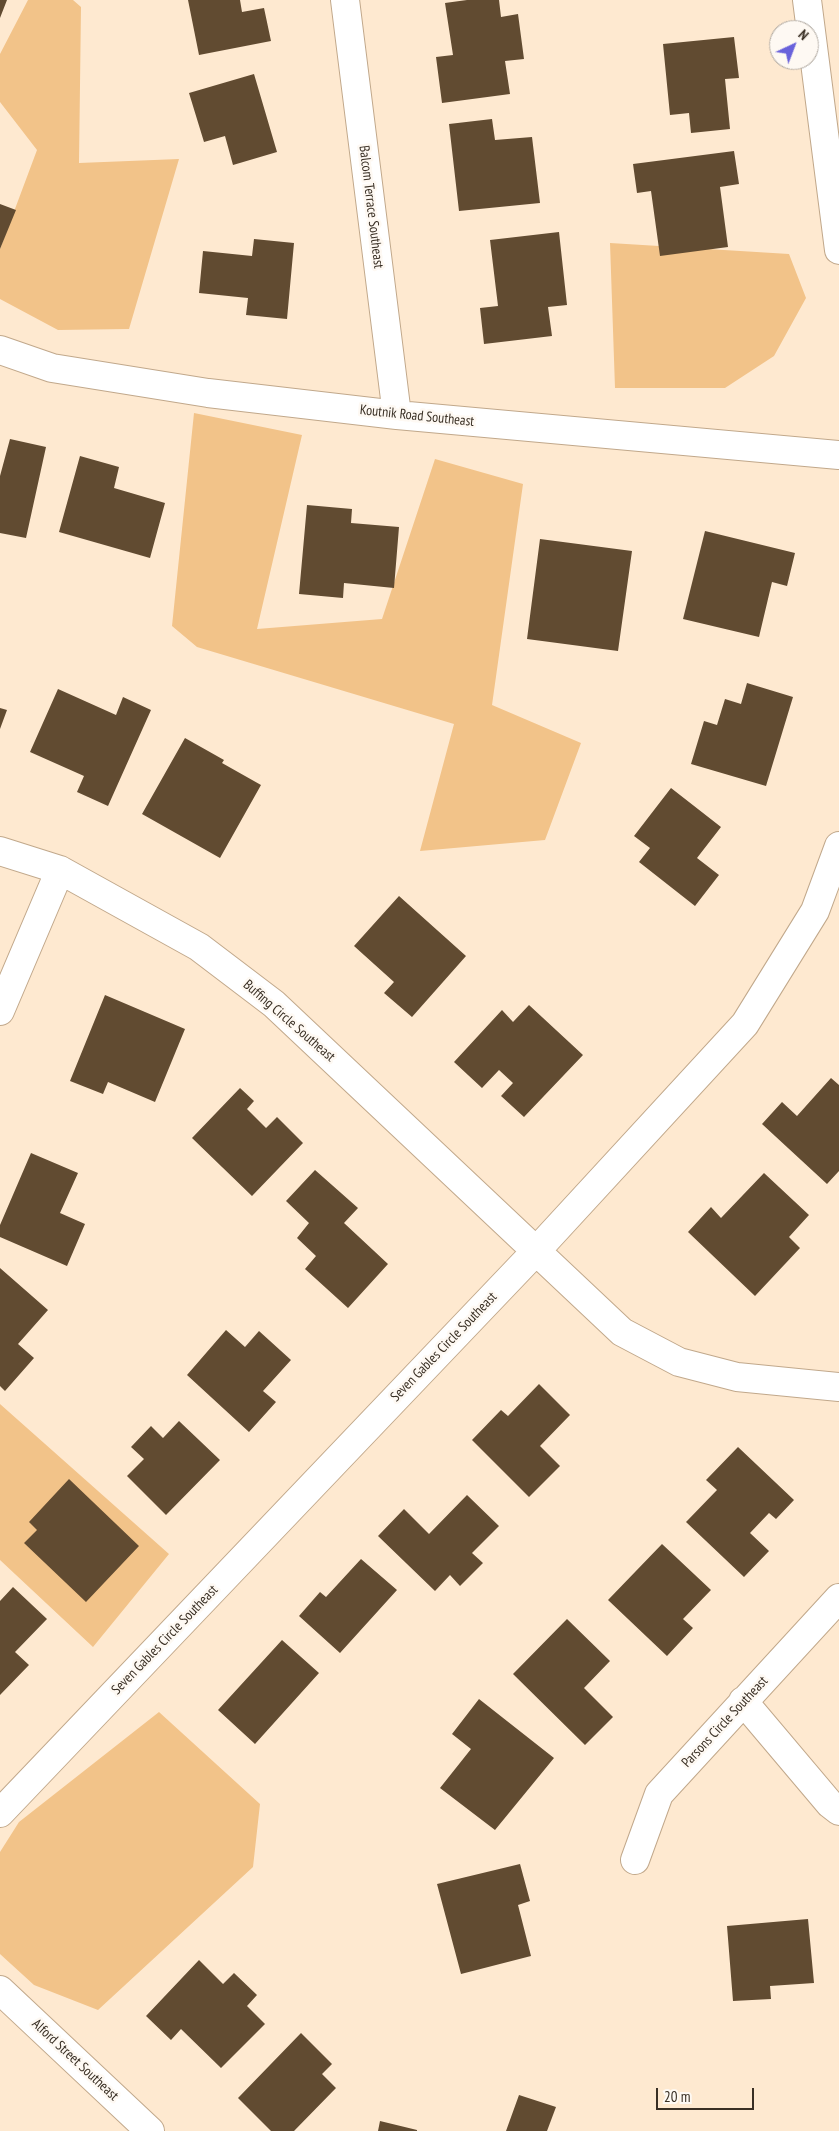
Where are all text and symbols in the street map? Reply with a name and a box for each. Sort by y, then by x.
north arrow [769,20,819,70]
text: N [795,26,812,44]
street label: Balcom Terrace Southeast [355,145,387,269]
street label: Koutnik Road Southeast [359,402,475,430]
street label: Buffing Circle Southeast [240,977,338,1065]
street label: Seven Gables Circle Southeast [387,1289,501,1405]
street label: Seven Gables Circle Southeast [108,1582,222,1698]
street label: Parsons Circle Southeast [678,1673,772,1771]
street label: Alford Street Southeast [28,2016,122,2104]
scale bar [659,2078,756,2110]
text: 20 m [664,2087,690,2106]

